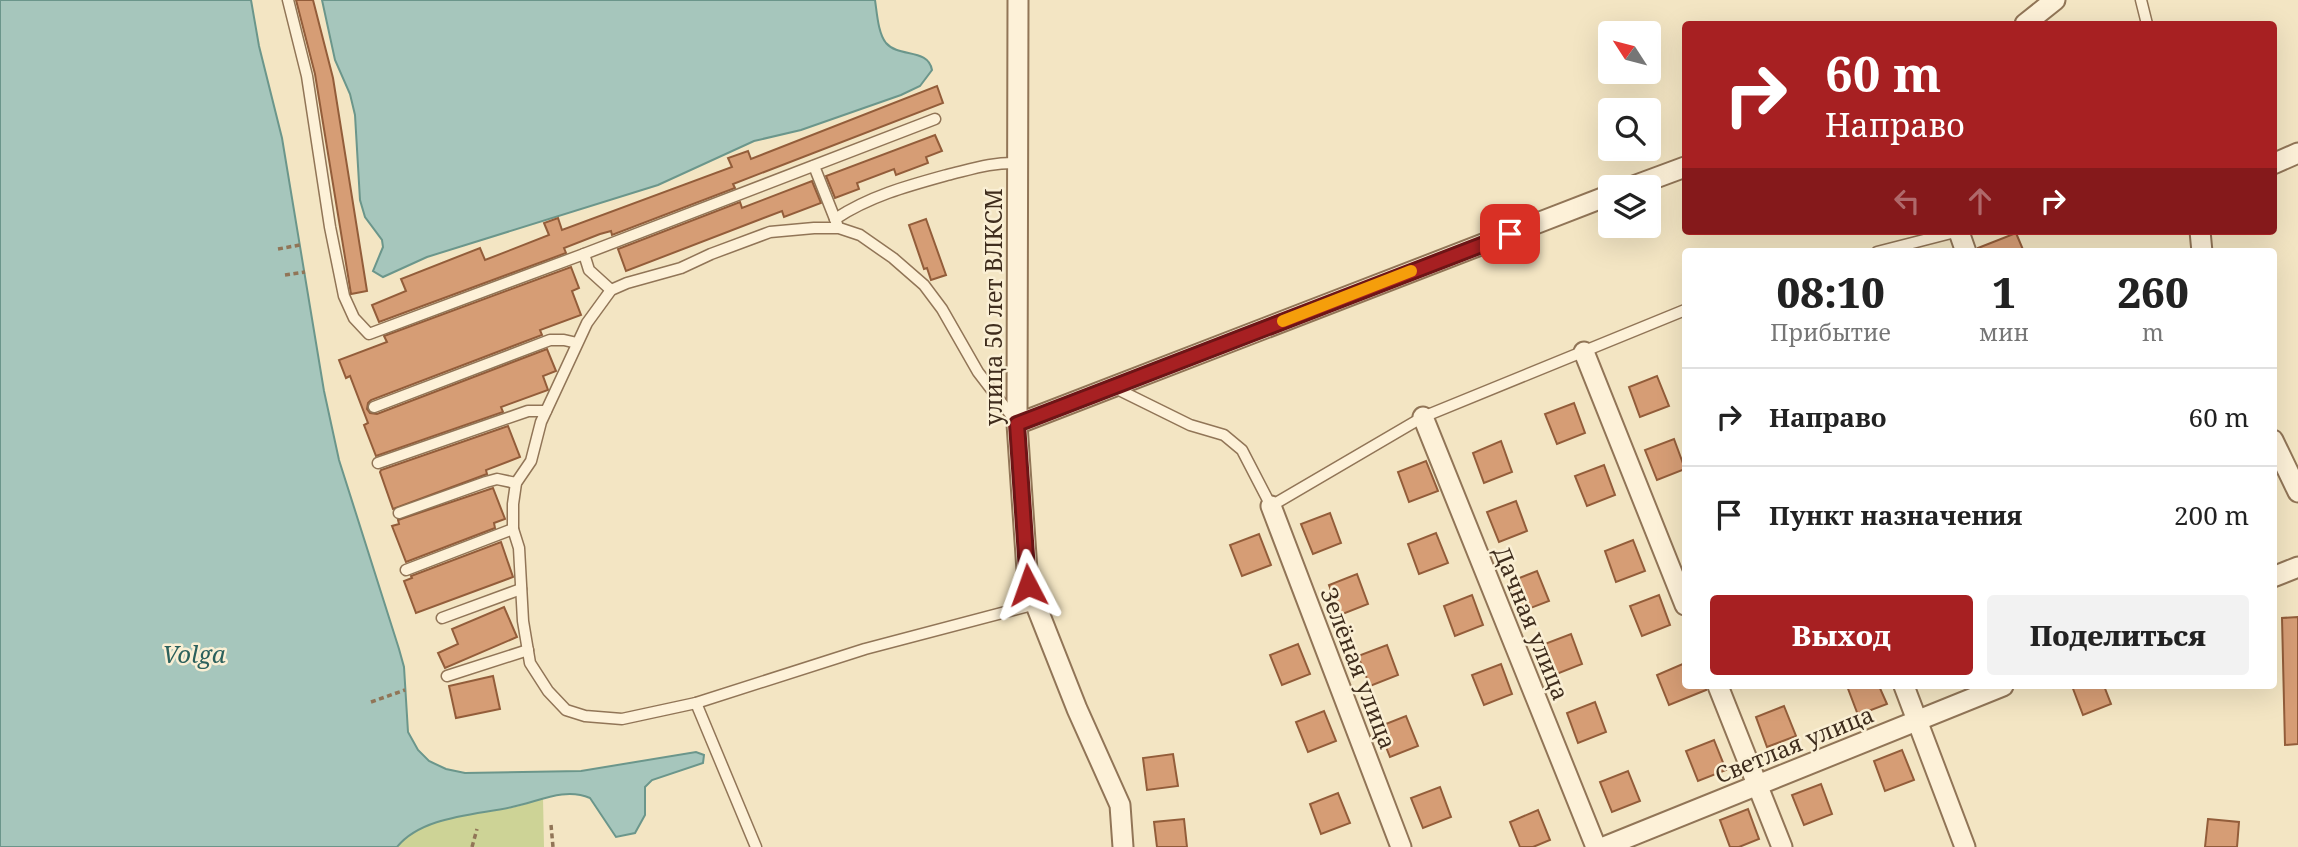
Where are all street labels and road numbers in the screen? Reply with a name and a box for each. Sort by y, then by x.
street label: улица 50 лет ВЛКСМ [977,188,1009,426]
street label: Дачная улица [1487,541,1577,705]
street label: Зелёная улица [1313,582,1405,754]
street label: Светлая улица [1710,698,1878,790]

